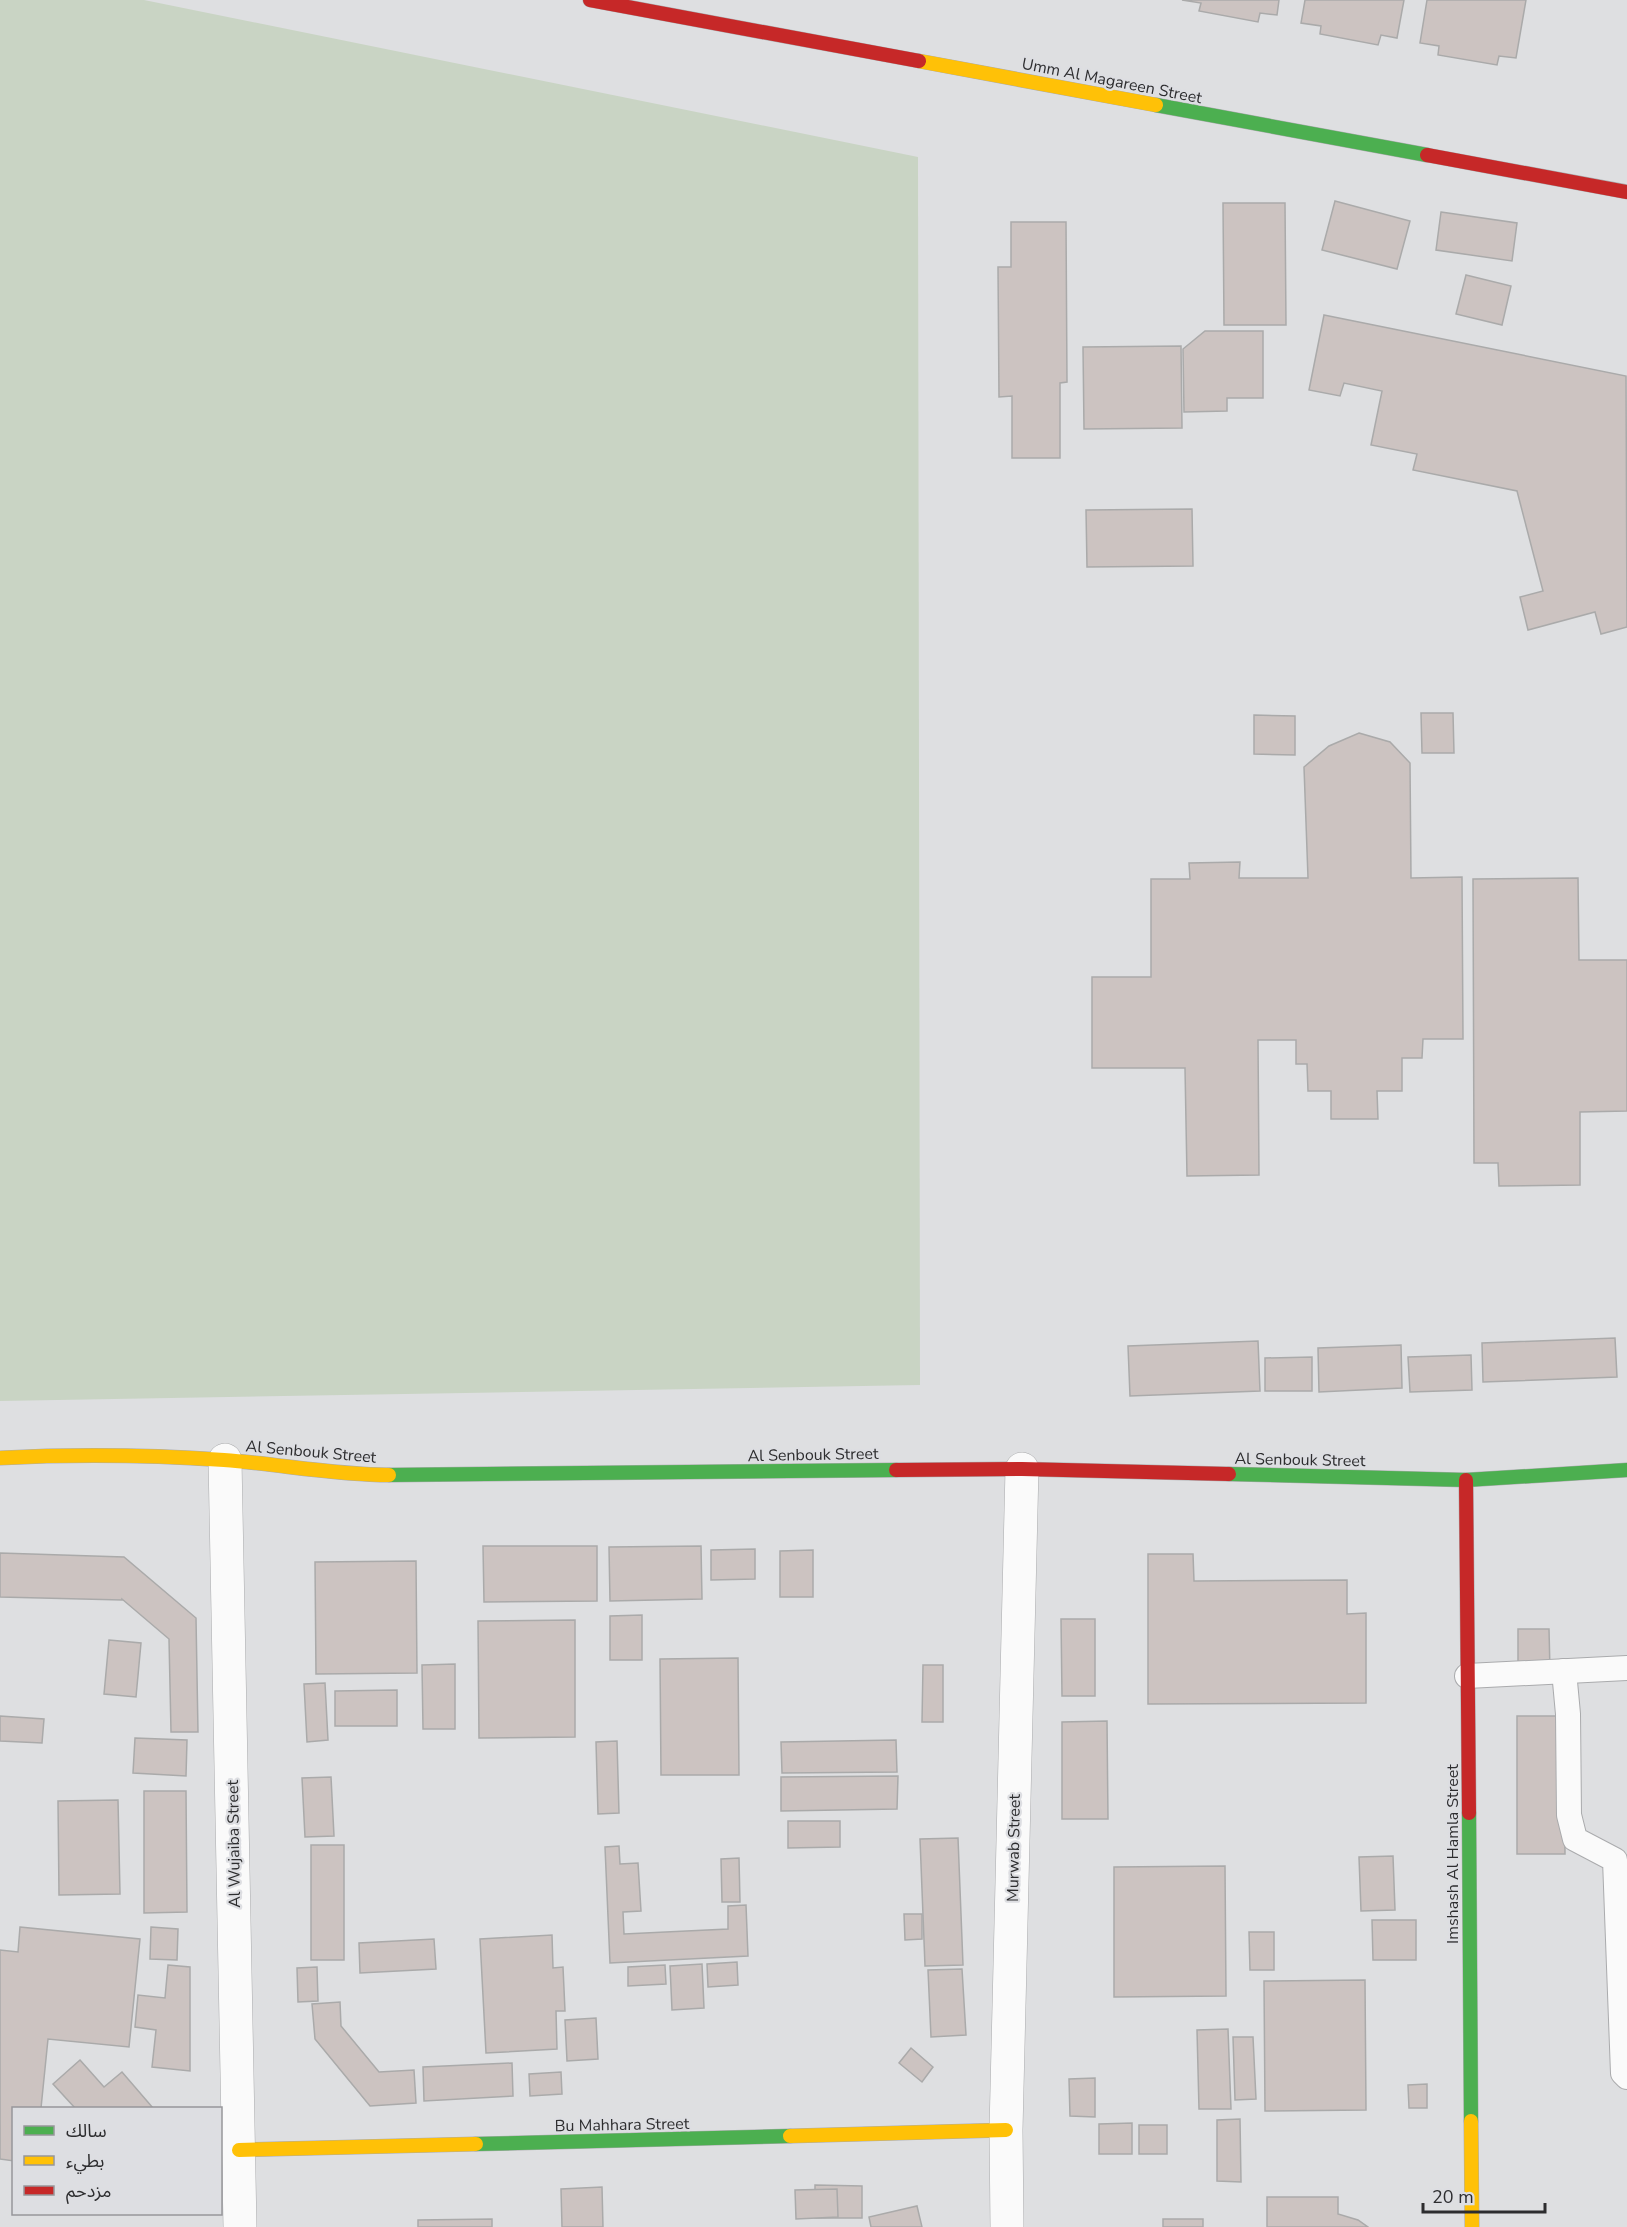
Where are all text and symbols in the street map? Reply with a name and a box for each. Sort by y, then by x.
street label: Umm Al Magareen Street [1020,53,1204,109]
street label: Al Senbouk Street [245,1435,377,1469]
street label: Al Senbouk Street [747,1443,879,1467]
street label: Al Senbouk Street [1234,1448,1366,1472]
street label: Imshash Al Hamla Street [1442,1764,1464,1944]
street label: Al Wujaiba Street [222,1779,246,1908]
street label: Murwab Street [1002,1794,1026,1902]
legend [12,2107,222,2215]
street label: Bu Mahhara Street [555,2113,690,2137]
text: سالك [66,2119,107,2143]
text: بطيء [66,2149,104,2174]
scale bar [1423,2176,1544,2214]
text: مزدحم [66,2179,111,2204]
text: 20 m [1432,2185,1474,2209]

